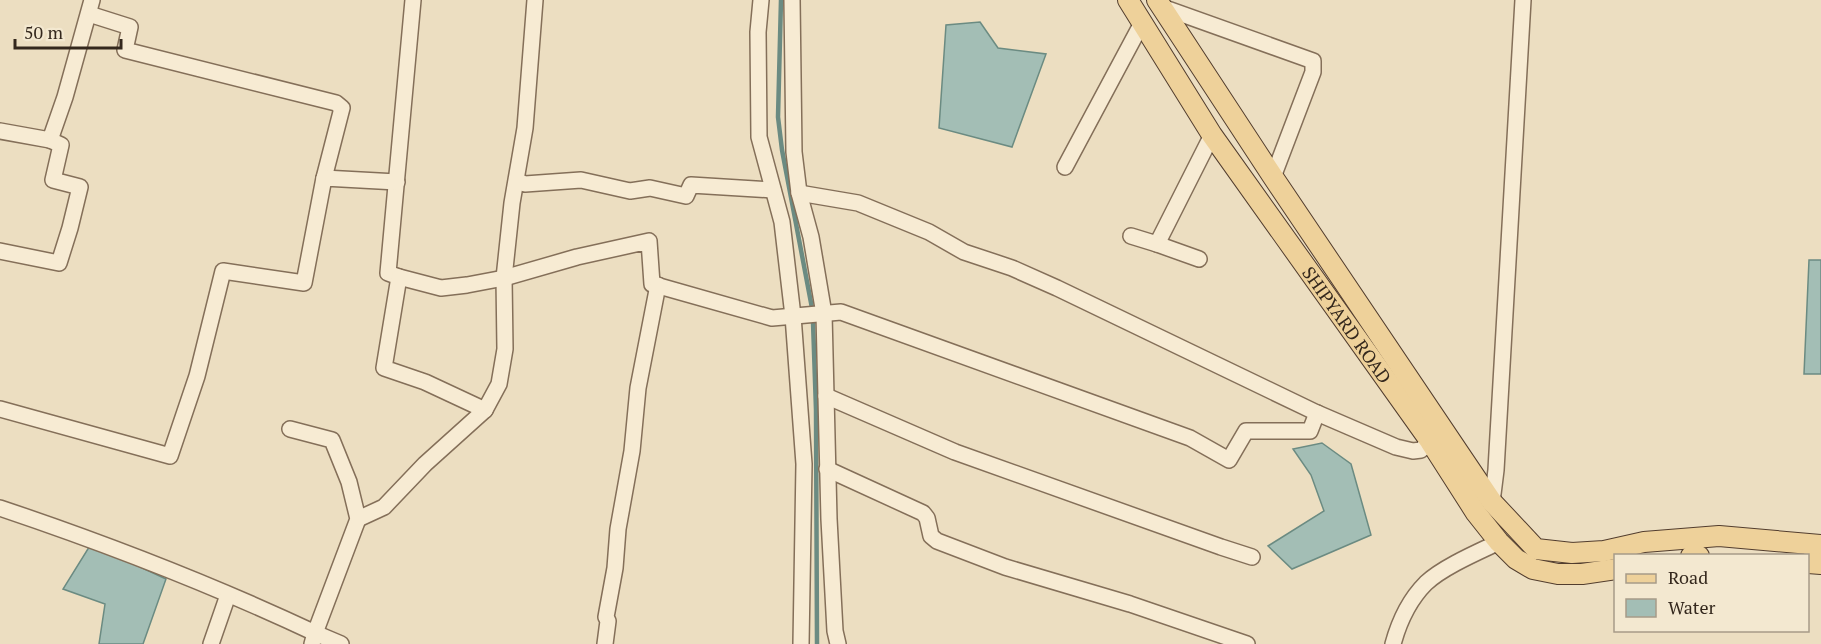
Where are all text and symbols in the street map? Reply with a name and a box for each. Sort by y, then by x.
scale bar [15,12,122,50]
text: 50 m [24,20,64,44]
street label: SHIPYARD ROAD [1297,261,1397,388]
legend [1614,554,1809,632]
text: Road [1668,565,1708,589]
text: Water [1668,595,1715,619]

